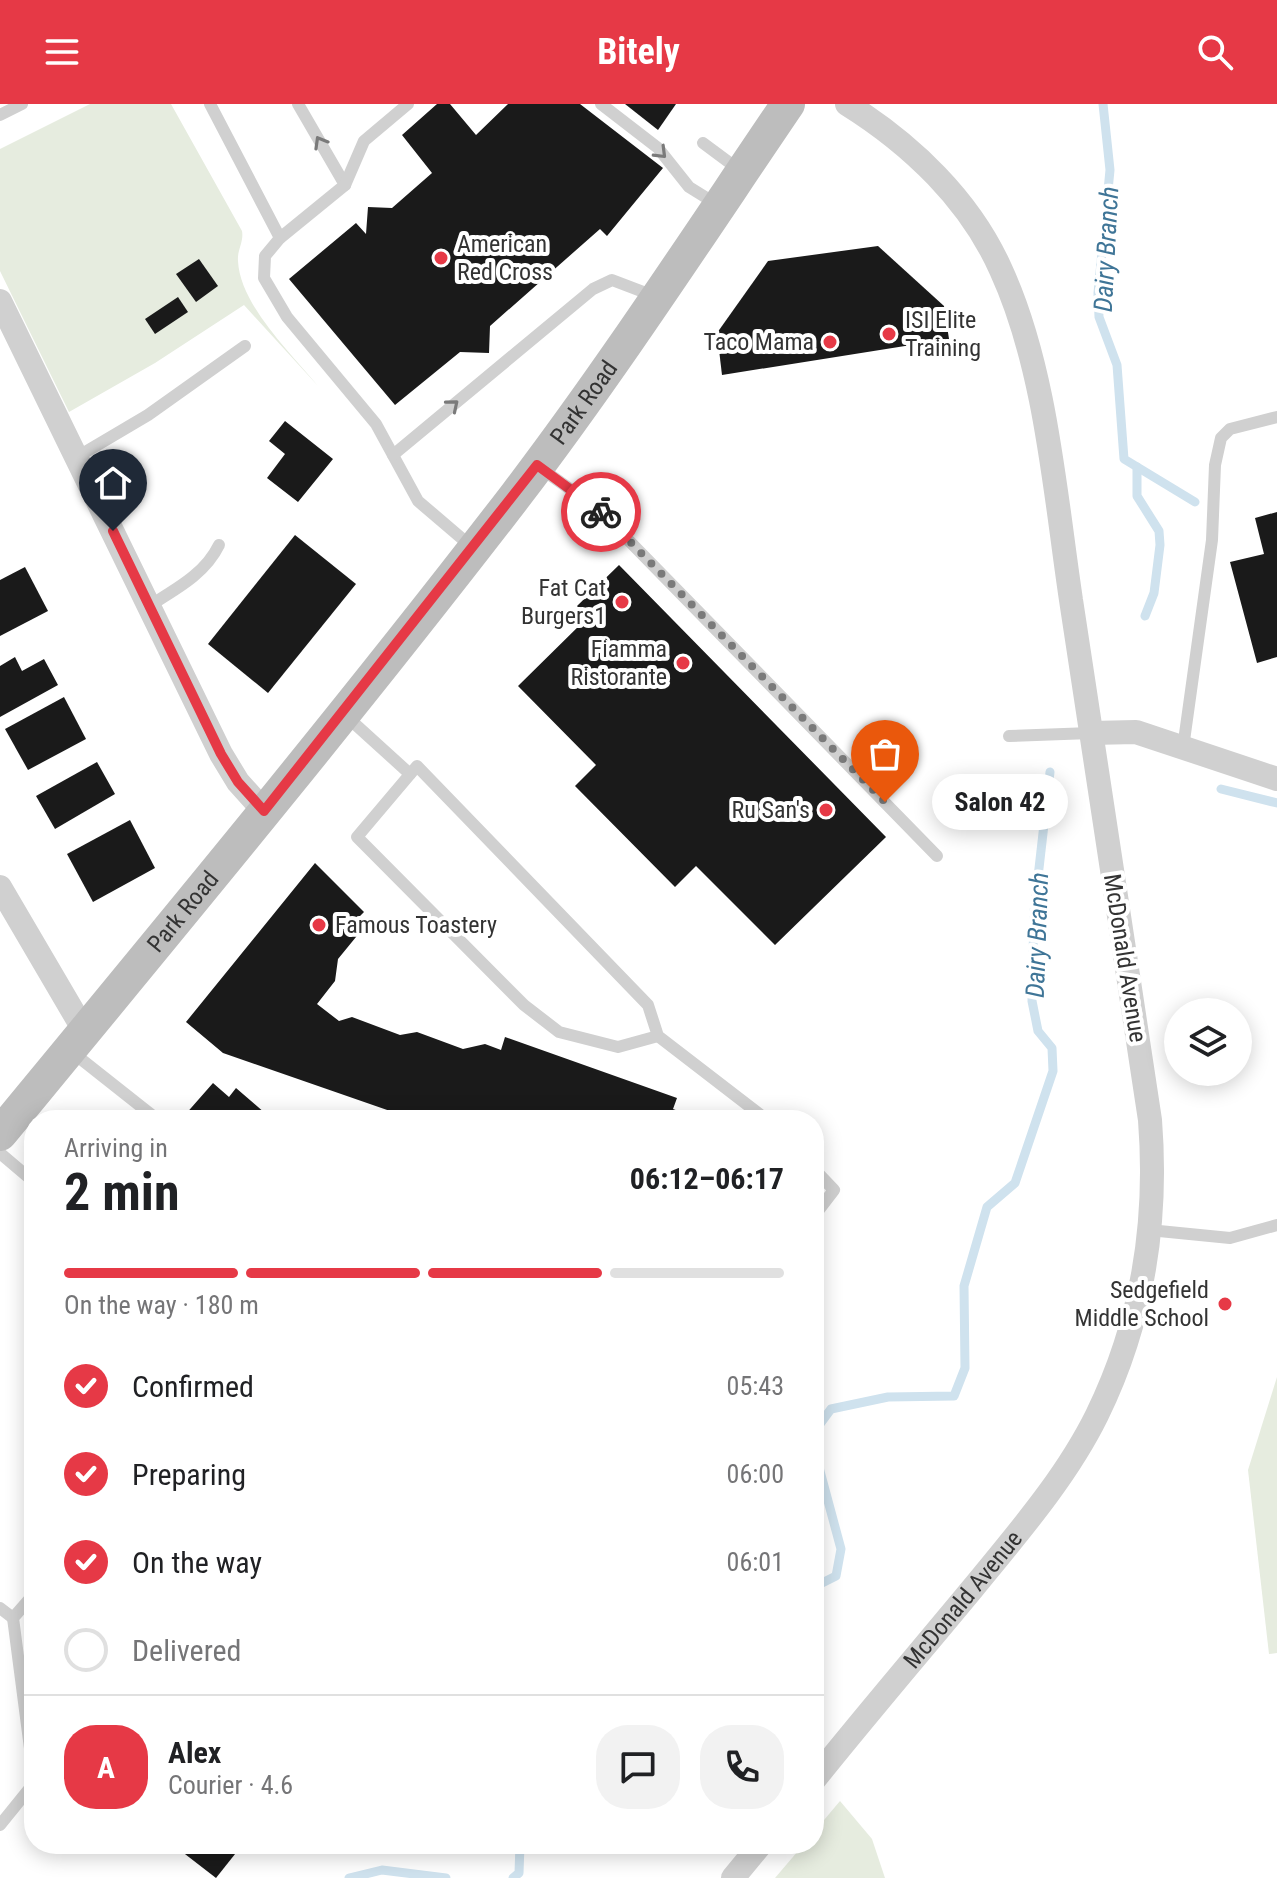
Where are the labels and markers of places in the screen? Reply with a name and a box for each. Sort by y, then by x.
place label: American Red Cross [457,230,553,286]
marker: American Red Cross [432,249,450,267]
place label: ISI Elite Training [905,306,981,362]
marker: ISI Elite Training [880,325,898,343]
place label: Taco Mama [704,328,814,356]
marker: Taco Mama [821,333,839,351]
pin [79,449,147,531]
place label: Fat Cat Burgers1 [521,574,606,630]
marker: Fat Cat Burgers1 [613,593,631,611]
place label: Fiamma Ristorante [571,635,667,691]
marker: Fiamma Ristorante [674,654,692,672]
pin [851,720,919,802]
callout: Salon 42 [933,774,1069,830]
place label: Ru San's [732,796,810,824]
marker: Ru San's [817,801,835,819]
place label: Famous Toastery [335,911,497,939]
marker: Famous Toastery [310,916,328,934]
place label: Sedgefield Middle School [1075,1276,1209,1332]
marker: Sedgefield Middle School [1216,1295,1234,1313]

